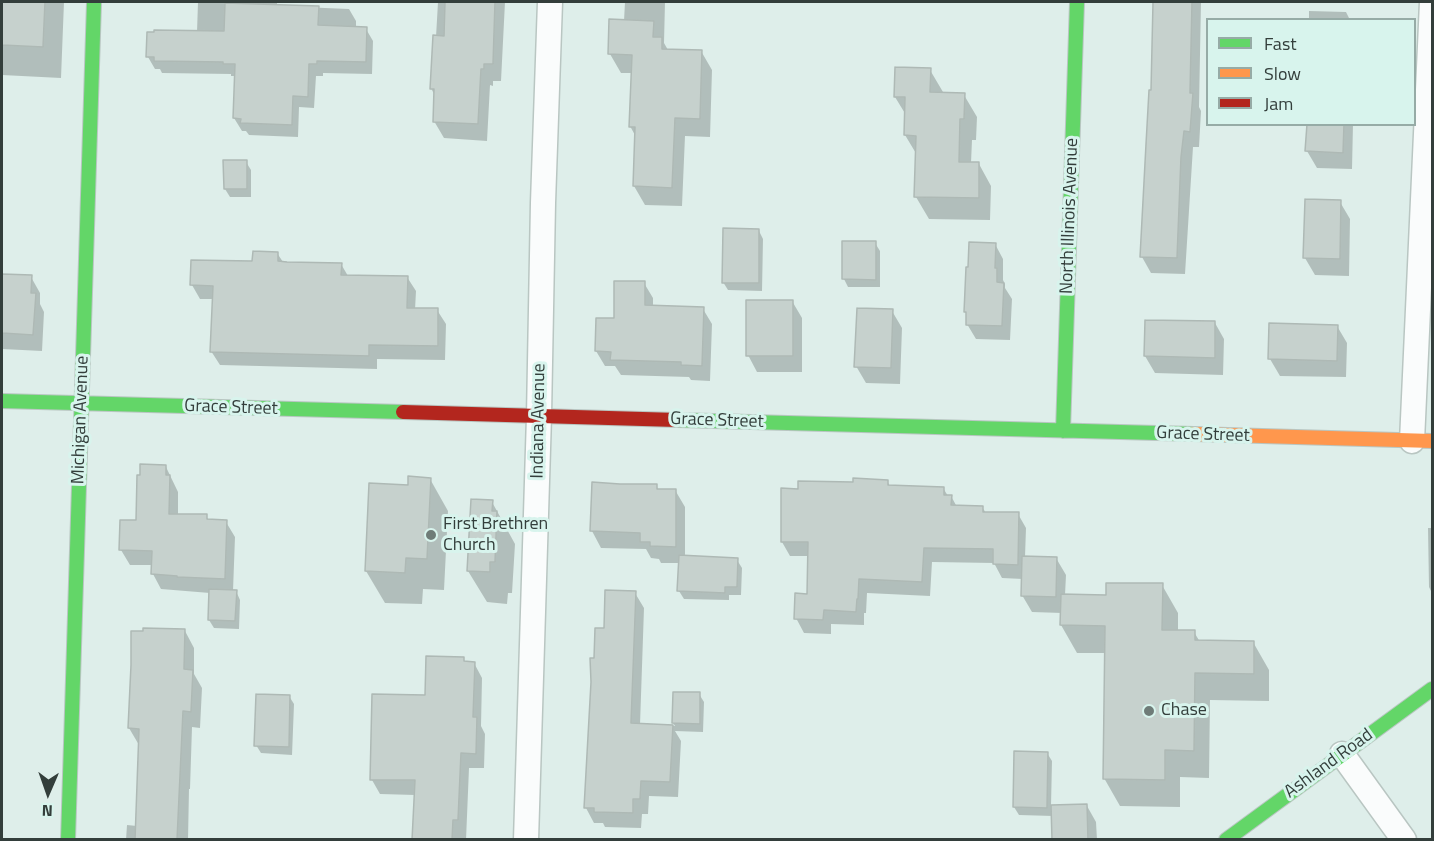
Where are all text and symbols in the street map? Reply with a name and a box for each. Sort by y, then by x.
legend [1206,18,1416,126]
text: Fast [1264,30,1297,57]
text: Slow [1264,60,1301,87]
text: Jam [1264,90,1293,117]
street label: North Illinois Avenue [1056,138,1084,294]
street label: Michigan Avenue [68,355,94,485]
street label: Indiana Avenue [527,363,551,479]
street label: Grace Street [184,396,278,420]
street label: Grace Street [670,409,764,433]
street label: Grace Street [1156,423,1250,447]
place label: First Brethren Church [443,514,548,556]
marker: First Brethren Church [424,528,438,542]
place label: Chase [1161,700,1207,722]
marker: Chase [1142,704,1156,718]
street label: Ashland Road [1281,725,1377,803]
north arrow [18,763,78,823]
text: N [41,799,53,823]

